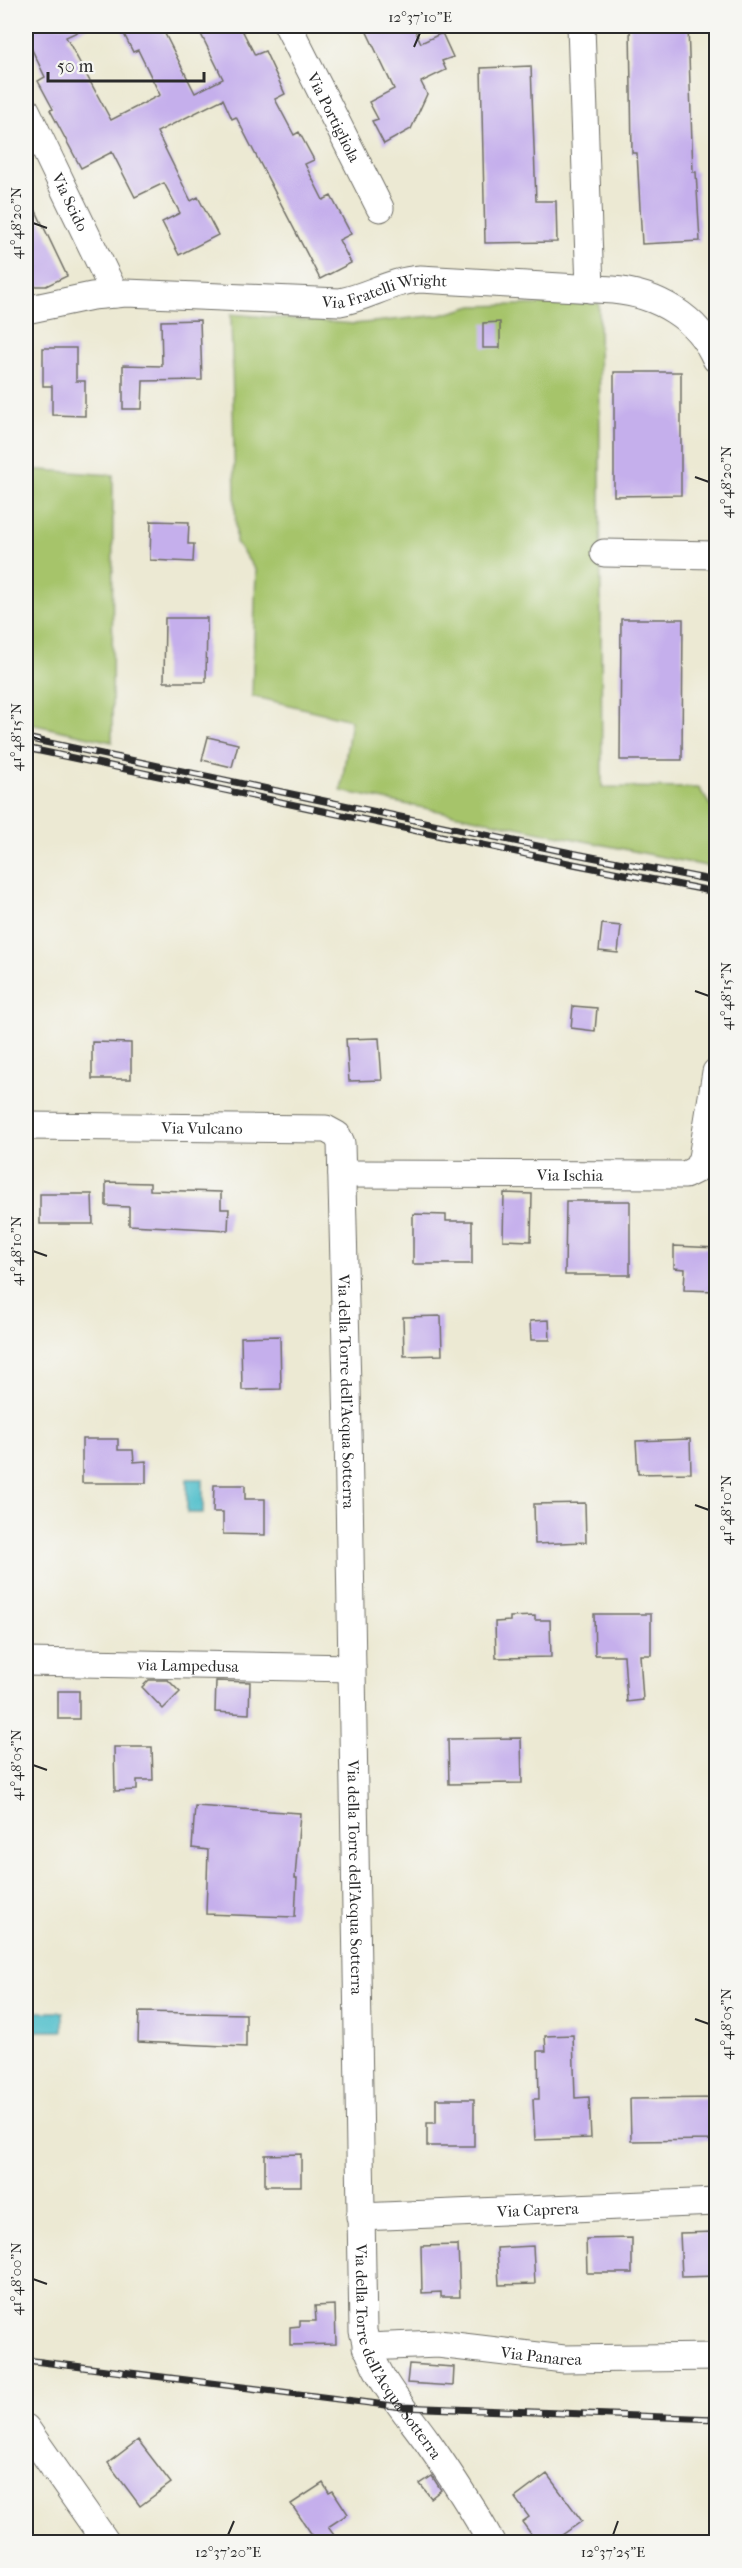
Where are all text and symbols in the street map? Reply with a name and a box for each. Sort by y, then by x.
text: 12°37'10"E [388,8,452,26]
scale bar [48,45,204,83]
text: 50 m [57,56,94,77]
street label: Via Portigliola [303,68,365,166]
street label: Via Scido [48,169,93,234]
text: 41°48'20"N [7,186,25,259]
street label: Via Fratelli Wright [320,269,448,312]
text: 41°48'20"N [717,445,735,518]
text: 41°48'15"N [7,702,25,771]
text: 41°48'15"N [717,961,735,1030]
street label: Via Vulcano [160,1118,243,1138]
street label: Via Ischia [536,1165,604,1184]
text: 41°48'10"N [7,1215,25,1286]
street label: Via della Torre dell'Acqua Sotterra [335,1273,359,1510]
text: 41°48'10"N [717,1474,735,1545]
street label: via Lampedusa [137,1655,240,1675]
text: 41°48'05"N [7,1729,25,1801]
street label: Via della Torre dell'Acqua Sotterra [344,1759,367,1996]
text: 41°48'05"N [717,1988,735,2060]
street label: Via Caprera [496,2198,580,2221]
text: 41°48'00"N [7,2242,25,2316]
street label: Via della Torre dell'Acqua Sotterra [352,2243,446,2463]
street label: Via Panarea [499,2342,583,2369]
text: 12°37'20"E [195,2543,261,2561]
text: 12°37'25"E [581,2543,645,2561]

